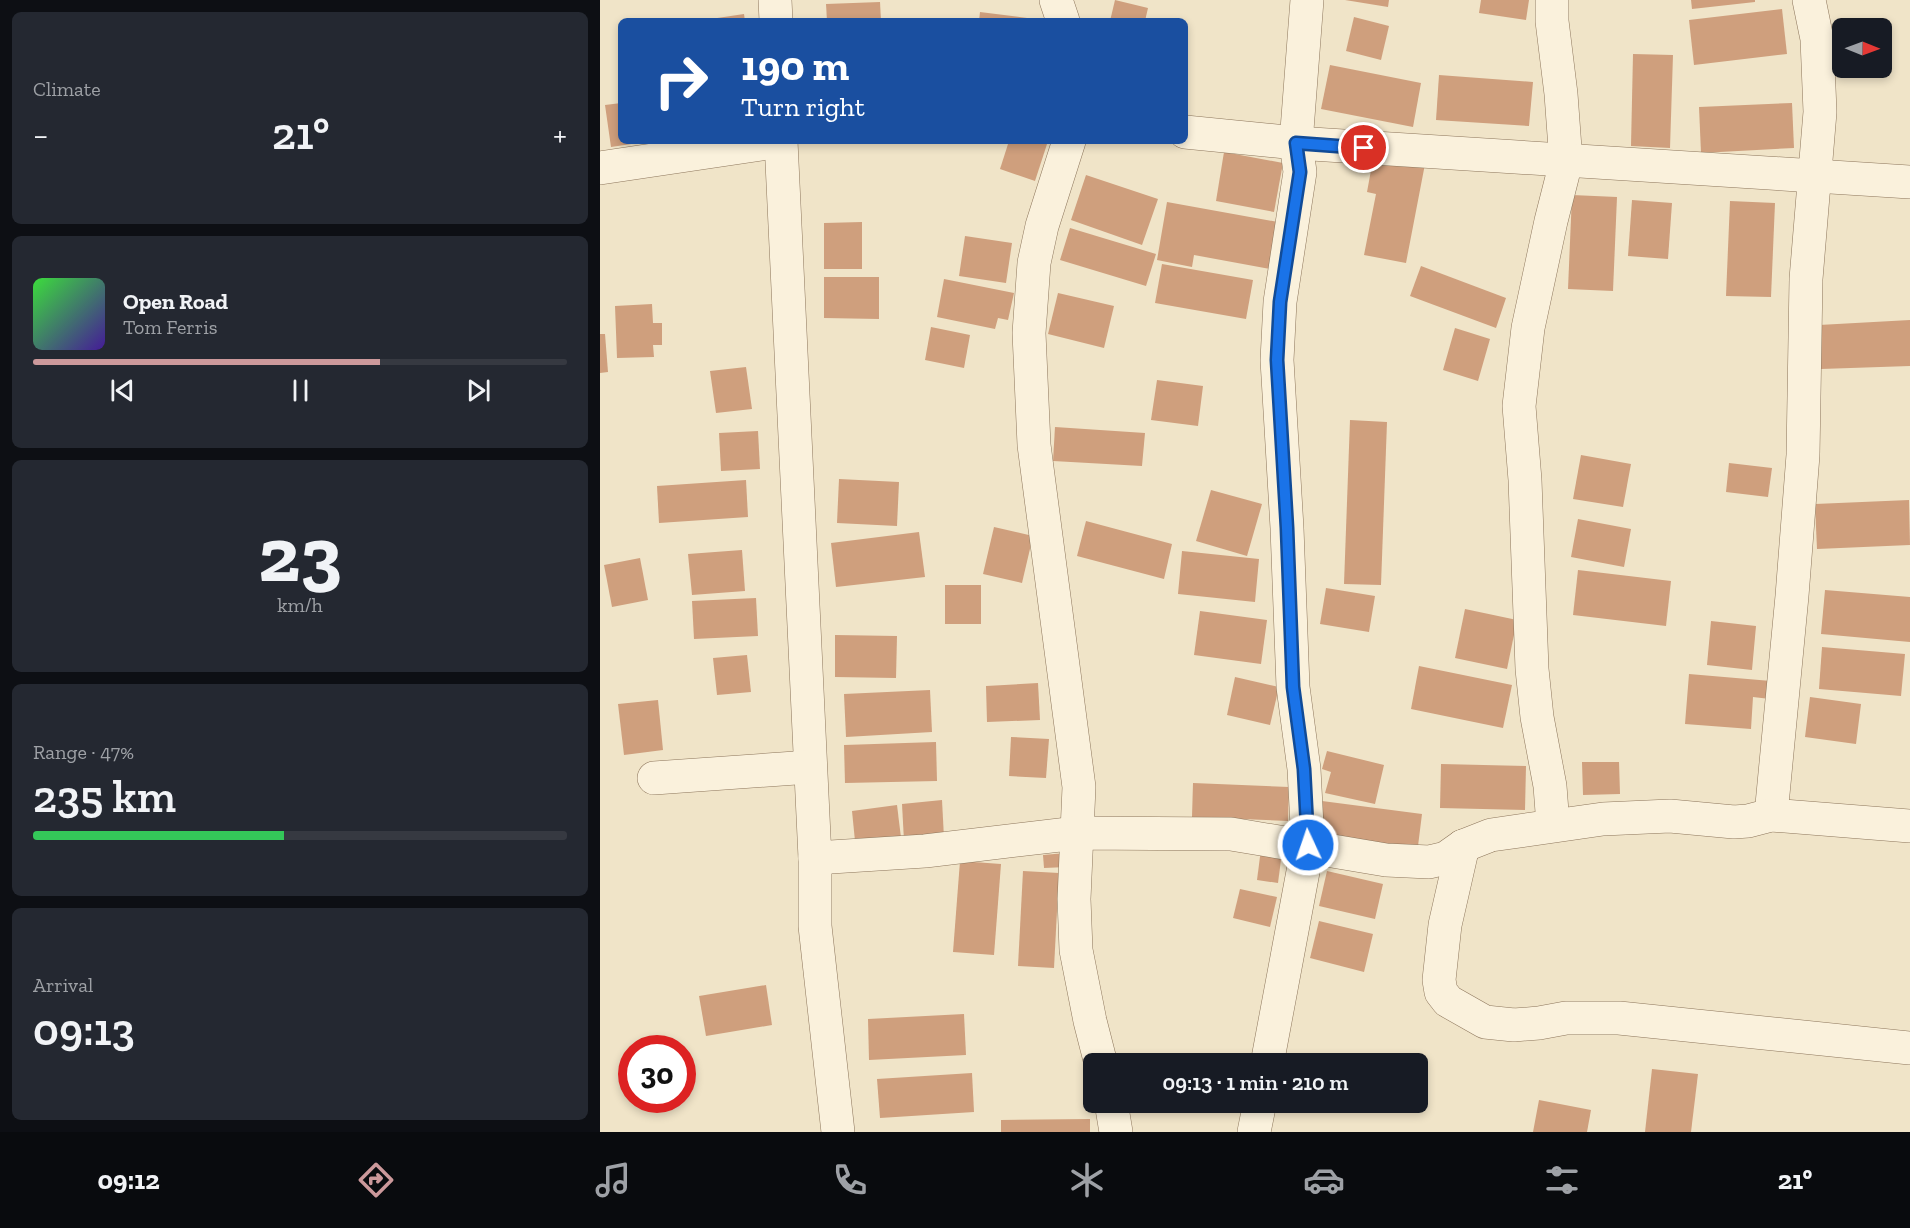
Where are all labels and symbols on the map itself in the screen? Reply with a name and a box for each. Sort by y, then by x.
north arrow [1832,18,1892,78]
pin [1338,122,1389,173]
position arrow [1276,813,1340,877]
speed limit sign: 30 [618,1035,696,1113]

